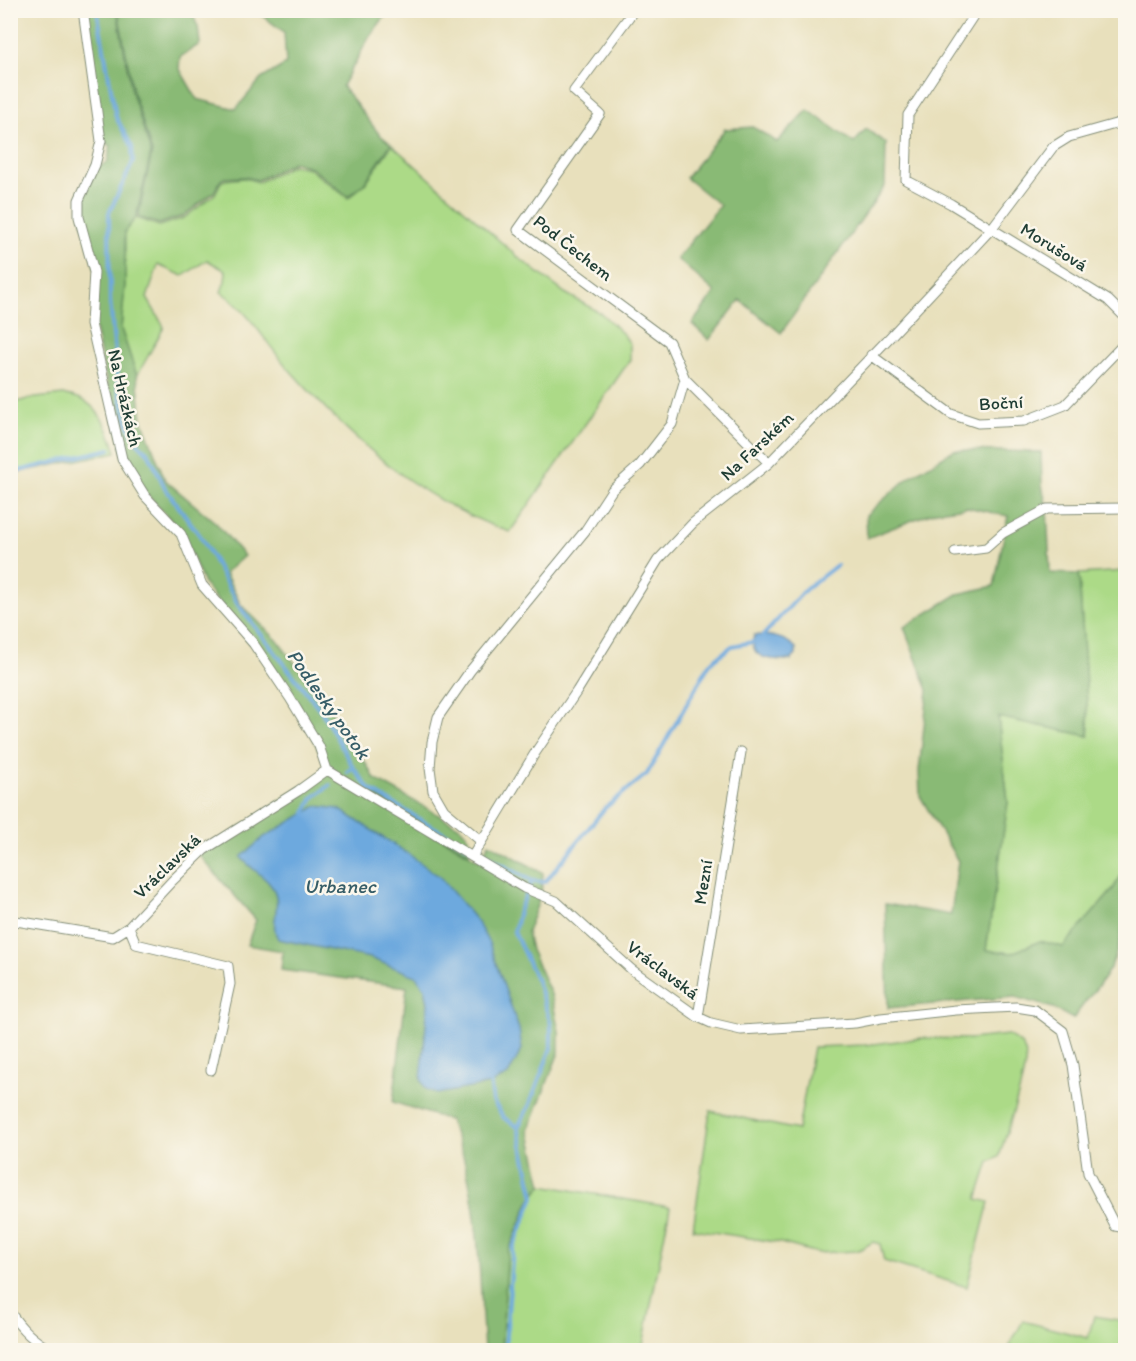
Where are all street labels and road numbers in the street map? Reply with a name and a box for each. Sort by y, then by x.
street label: Pod Čechem [529,210,617,286]
street label: Morušová [1016,218,1092,277]
street label: Na Hrázkách [103,347,147,449]
street label: Boční [978,391,1024,415]
street label: Na Farském [716,407,798,485]
street label: Vráclavská [129,828,206,903]
street label: Mezní [689,858,717,906]
street label: Vráclavská [623,936,704,1005]

